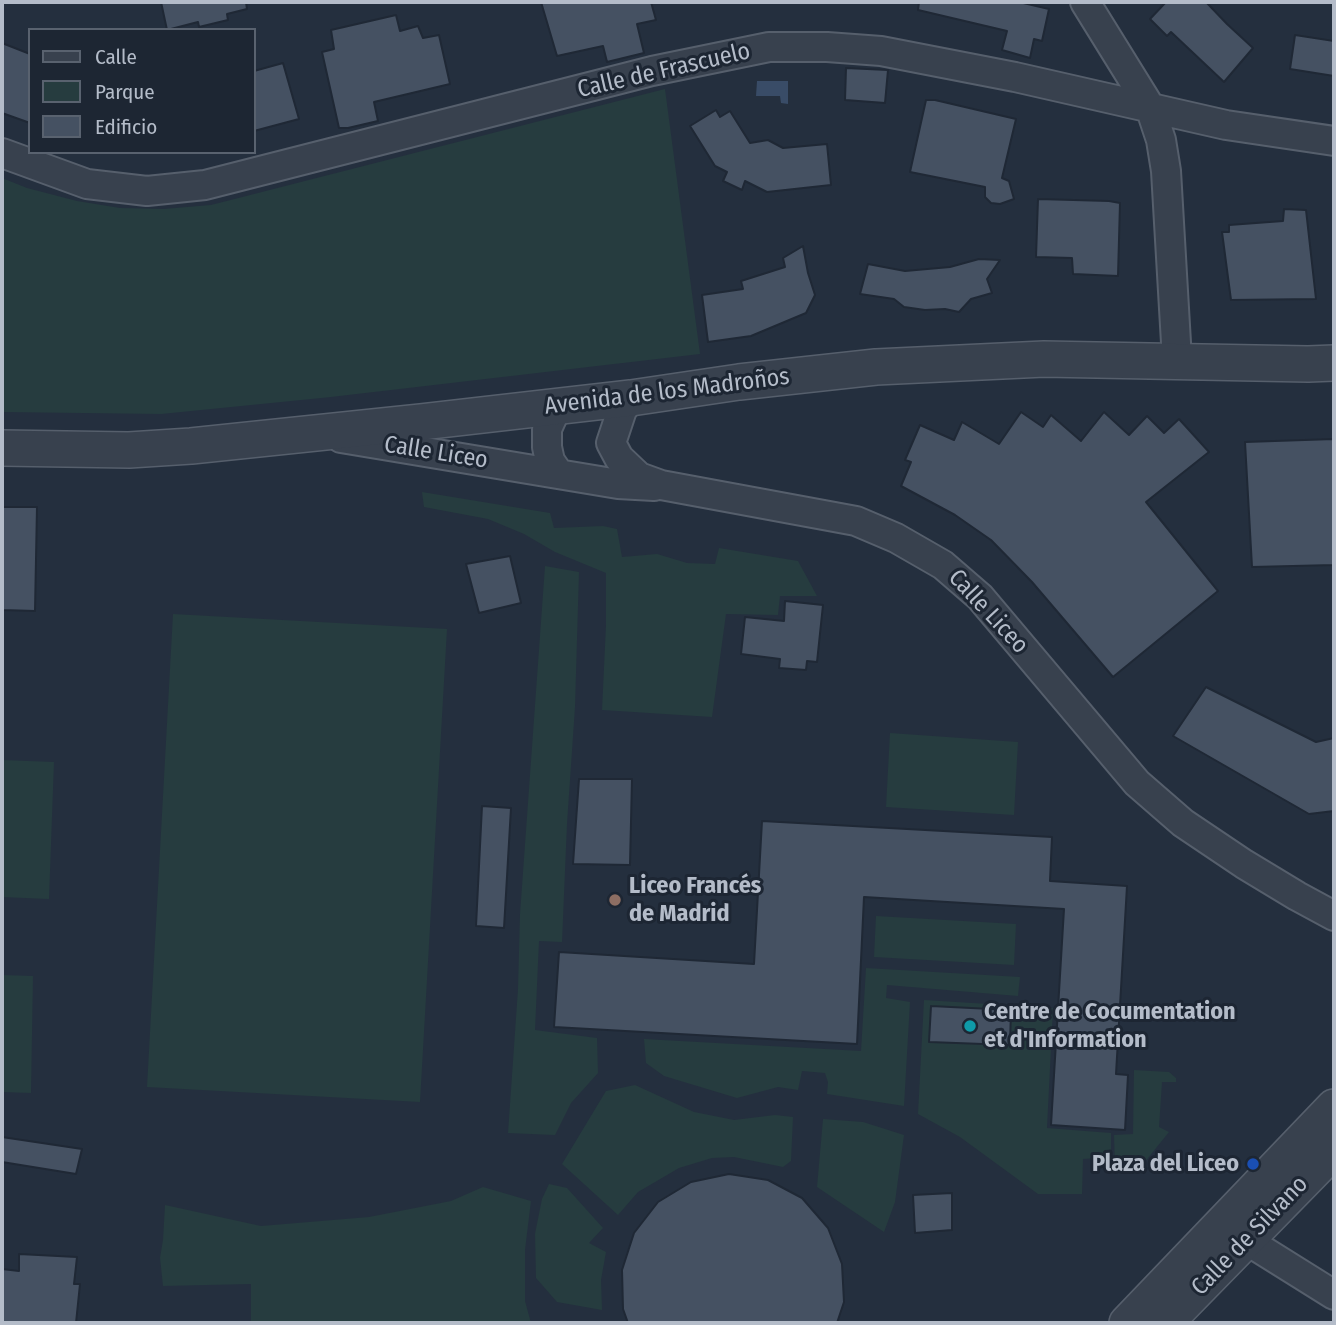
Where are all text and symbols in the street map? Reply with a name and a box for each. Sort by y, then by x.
legend [28,28,256,154]
street label: Calle de Frascuelo [575,37,753,105]
text: Calle [95,44,137,70]
text: Parque [95,79,155,105]
text: Edificio [95,114,157,140]
street label: Avenida de los Madroños [543,363,791,421]
street label: Calle Liceo [382,431,490,475]
street label: Calle Liceo [942,564,1034,660]
place label: Liceo Francés de Madrid [629,872,761,928]
marker: Liceo Francés de Madrid [607,892,623,908]
place label: Centre de Cocumentation et d'Information [984,998,1236,1054]
marker: Centre de Cocumentation et d'Information [962,1018,978,1034]
place label: Plaza del Liceo [1092,1150,1239,1178]
marker: Plaza del Liceo [1245,1156,1261,1172]
street label: Calle de Silvano [1186,1170,1314,1302]

